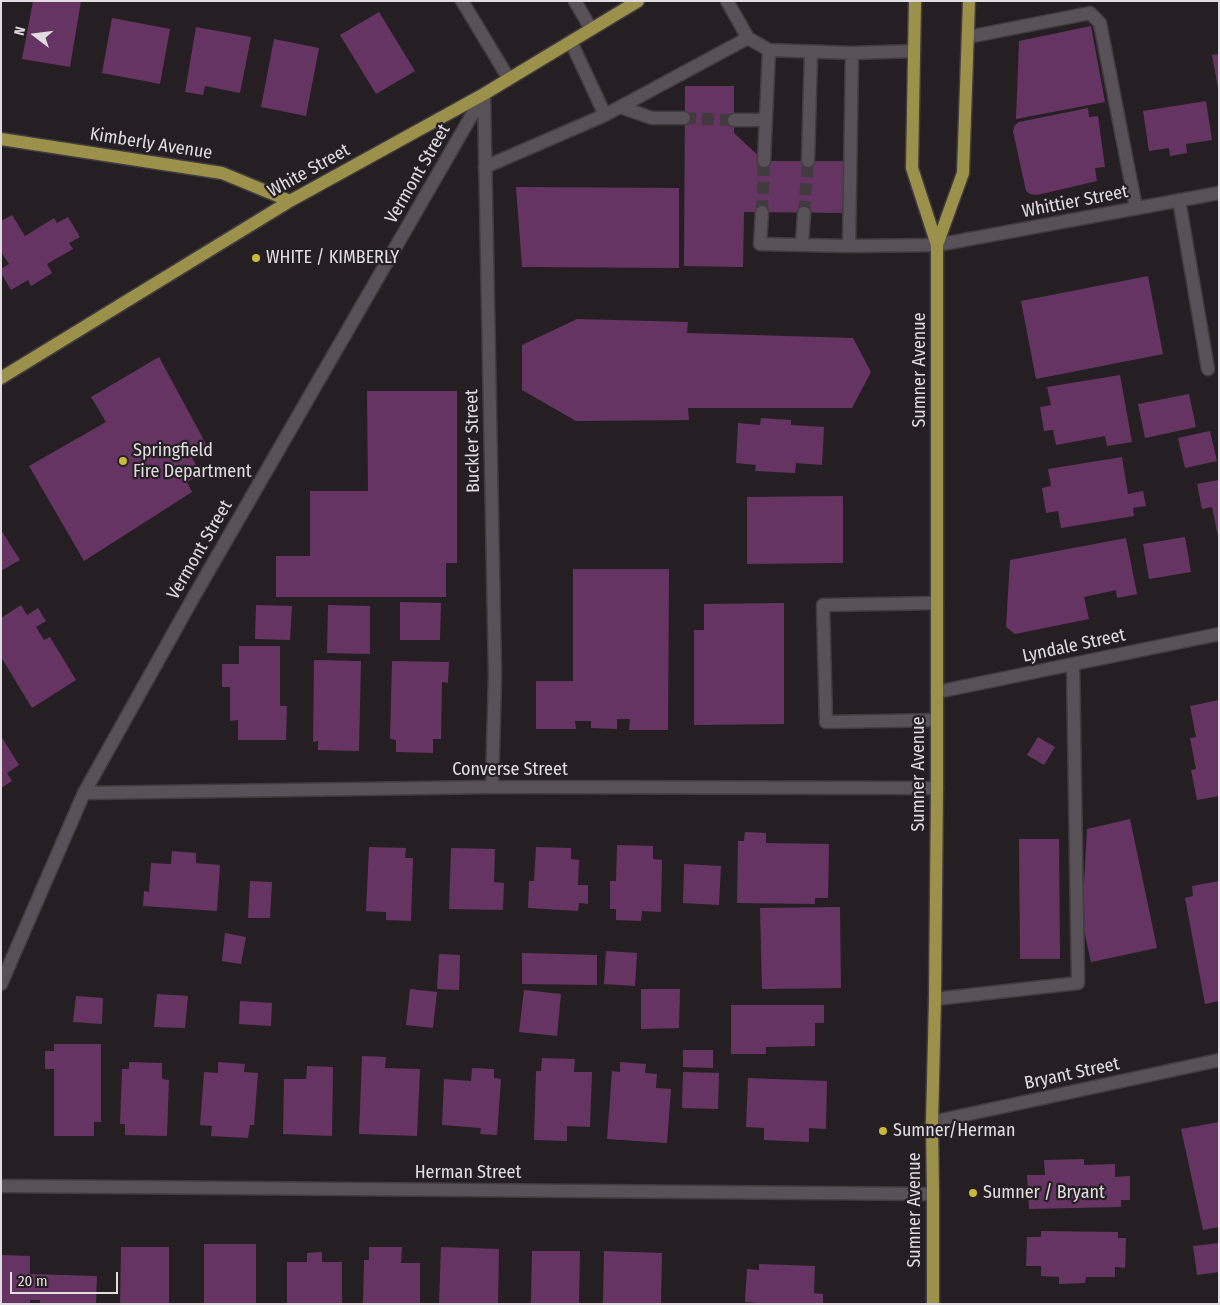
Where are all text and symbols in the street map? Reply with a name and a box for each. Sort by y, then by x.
north arrow [10,10,60,60]
text: N [11,25,29,37]
street label: Vermont Street [381,121,455,227]
street label: Kimberly Avenue [88,124,214,164]
street label: White Street [264,140,354,202]
street label: Whittier Street [1020,181,1130,223]
place label: WHITE / KIMBERLY [266,247,399,269]
marker: WHITE / KIMBERLY [250,252,262,264]
street label: Sumner Avenue [909,312,931,428]
street label: Buckler Street [461,389,485,493]
place label: Springfield Fire Department [133,440,252,482]
marker: Springfield Fire Department [117,455,129,467]
street label: Vermont Street [163,497,237,603]
street label: Lyndale Street [1021,625,1127,667]
street label: Sumner Avenue [908,716,930,832]
street label: Converse Street [452,759,568,781]
street label: Bryant Street [1023,1053,1121,1095]
place label: Sumner/Herman [893,1120,1015,1142]
marker: Sumner/Herman [877,1125,889,1137]
street label: Sumner Avenue [904,1152,926,1268]
street label: Herman Street [415,1162,521,1184]
place label: Sumner / Bryant [983,1182,1105,1204]
marker: Sumner / Bryant [967,1187,979,1199]
scale bar [12,1262,120,1294]
text: 20 m [18,1272,48,1290]

